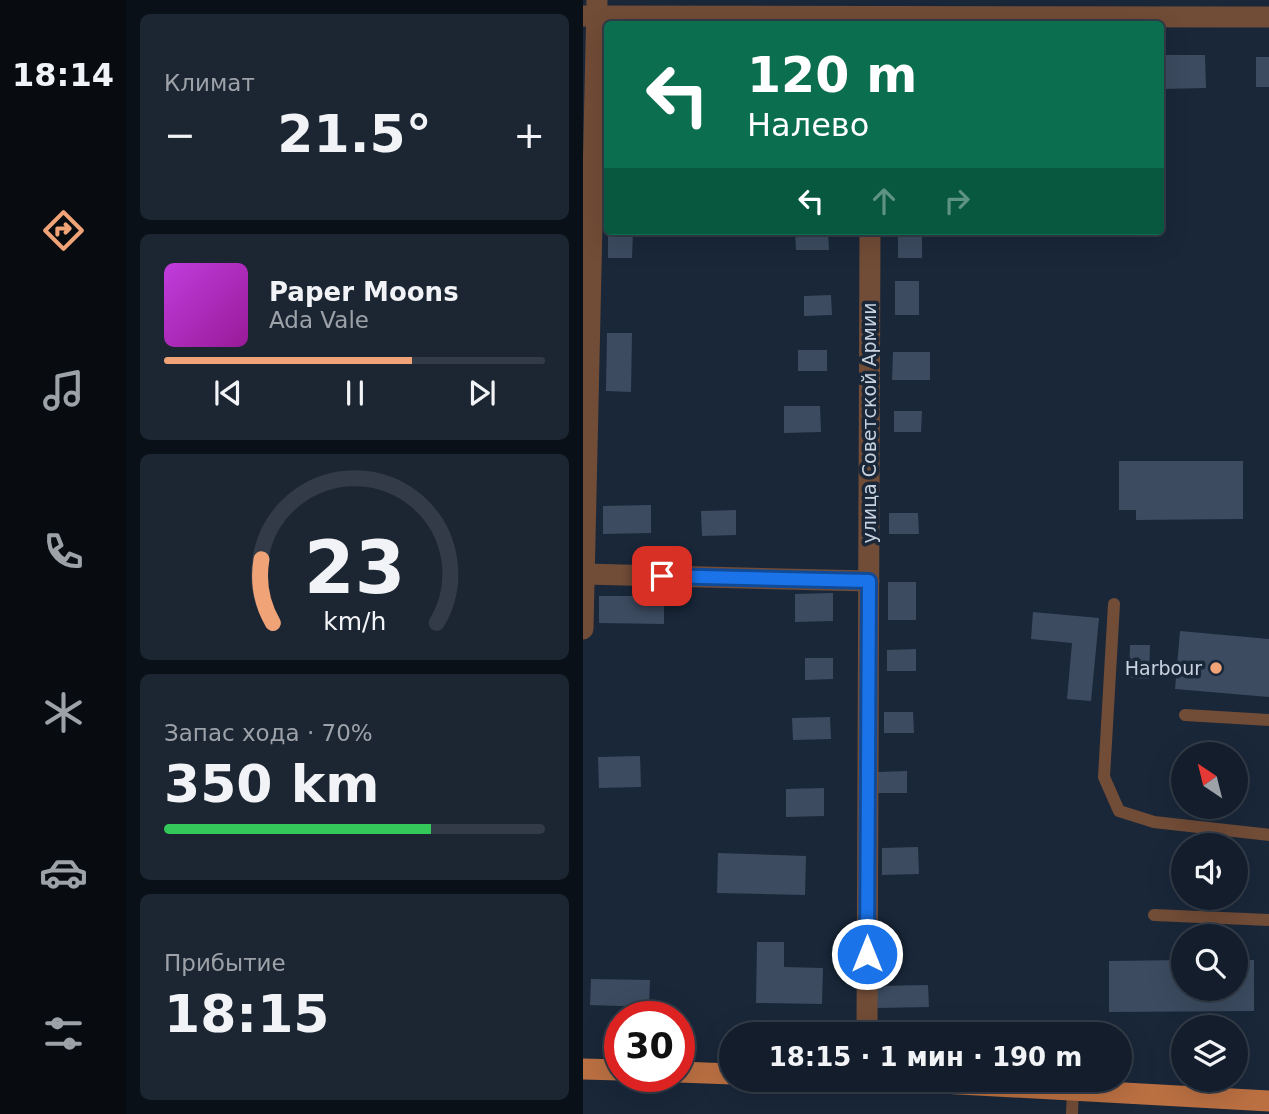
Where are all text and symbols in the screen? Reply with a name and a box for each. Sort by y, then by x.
text: 120 m [747,47,917,104]
icon: left [632,49,723,140]
text: 18:14 [12,56,114,94]
text: Климат [164,70,255,96]
text: 21.5° [277,104,432,164]
text: Налево [747,106,869,144]
text: − [164,113,196,157]
text: + [513,113,545,157]
icon: left [792,182,830,220]
icon: ahead [865,182,903,220]
icon: right [938,182,976,220]
icon: directions [39,206,88,255]
text: Paper Moons [269,277,459,307]
street label: улица Советской Армии [858,302,880,544]
text: Ada Vale [269,307,369,333]
icon: music [39,366,88,415]
icon: previous [209,374,247,412]
icon: pause [336,374,374,412]
icon: next [463,374,501,412]
text: 23 [304,525,405,610]
icon: phone [39,527,88,576]
pin [632,546,692,606]
icon: arrive [643,557,681,595]
text: km/h [323,607,386,636]
place label: Harbour [1125,657,1202,679]
marker: Harbour [1208,660,1224,676]
icon: climate [39,688,88,737]
text: Запас хода · 70% [164,720,373,746]
north arrow [1171,742,1248,819]
map controls [1171,742,1248,1092]
text: 350 km [164,754,379,814]
button: sound [1171,833,1248,910]
icon: car [39,848,88,897]
position arrow [830,917,904,991]
button: search [1171,924,1248,1001]
text: Прибытие [164,950,286,976]
text: 18:15 [164,984,330,1044]
speed limit sign: 30 [604,1001,695,1092]
icon: filters [39,1009,88,1058]
button: layers [1171,1015,1248,1092]
text: 18:15 · 1 мин · 190 m [769,1042,1082,1072]

